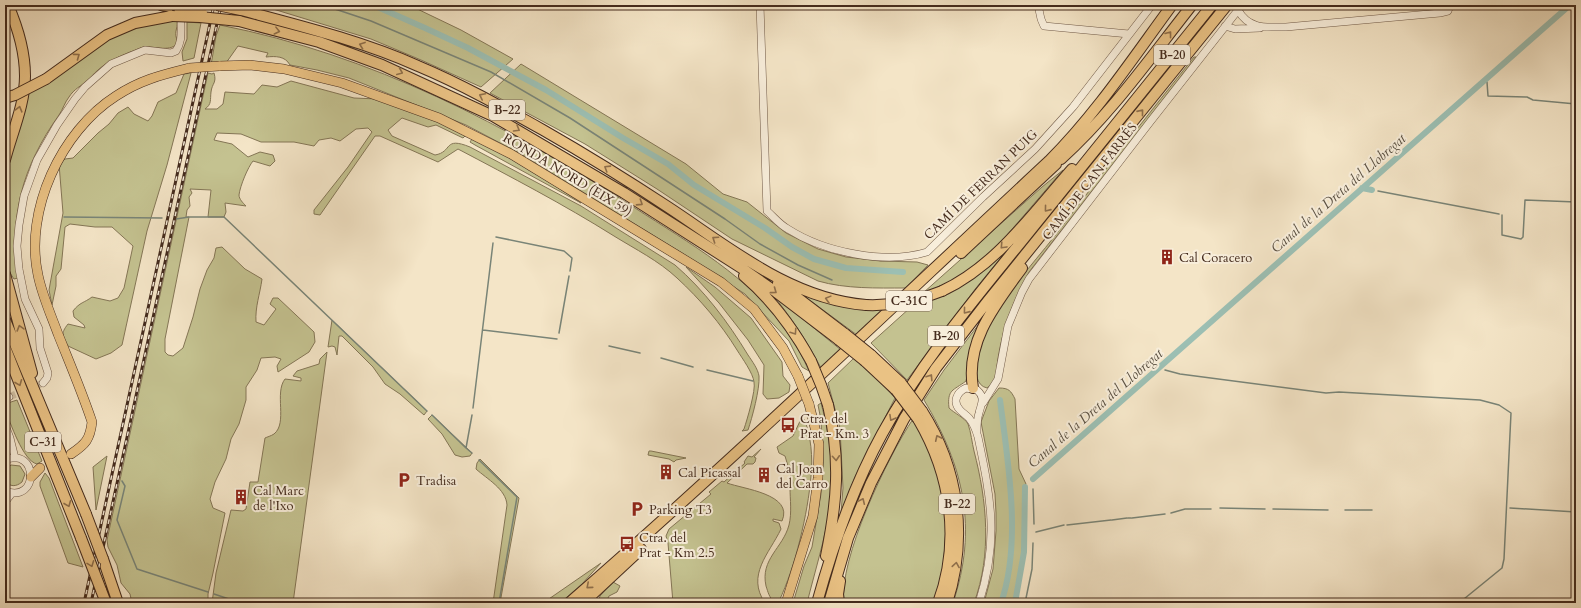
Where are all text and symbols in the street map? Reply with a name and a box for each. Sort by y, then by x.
one-way arrow [274,26,280,34]
one-way arrow [1164,32,1171,39]
one-way arrow [359,42,366,50]
road number: B-20 [1154,45,1190,65]
one-way arrow [73,54,80,61]
one-way arrow [396,67,403,75]
one-way arrow [478,94,486,101]
road number: B-22 [489,100,525,120]
one-way arrow [15,106,23,112]
one-way arrow [1136,110,1143,117]
street label: CAMÍ DE CAN FARRÉS [1038,119,1141,244]
one-way arrow [513,125,520,132]
street label: CAMÍ DE FERRAN PUIG [920,126,1042,244]
street label: RONDA NORD (EIX 59) [500,129,635,221]
water label: Canal de la Dreta del Llobregat [1267,129,1411,257]
one-way arrow [604,165,611,172]
one-way arrow [636,198,643,206]
one-way arrow [1045,205,1052,212]
one-way arrow [713,237,720,244]
one-way arrow [1000,241,1008,249]
building icon: Cal Coracero [1158,248,1176,266]
place label: Cal Coracero [1179,249,1252,267]
one-way arrow [769,286,776,293]
road number: C-31C [886,291,932,311]
one-way arrow [824,295,831,304]
one-way arrow [963,306,970,313]
one-way arrow [16,324,25,331]
road number: B-20 [928,326,964,346]
one-way arrow [789,328,797,335]
water label: Canal de la Dreta del Llobregat [1024,344,1168,472]
one-way arrow [925,374,933,381]
one-way arrow [15,380,23,387]
place label: Ctra. del Prat - Km. 3 [800,410,869,443]
one-way arrow [889,413,896,421]
bus stop icon: Ctra. del Prat - Km. 3 [779,416,797,434]
road number: C-31 [25,432,61,452]
one-way arrow [935,435,943,443]
one-way arrow [832,455,841,461]
place label: Cal Joan del Carro [776,460,828,493]
building icon: Cal Picassal [657,463,675,481]
place label: Cal Picassal [678,464,742,482]
building icon: Cal Joan del Carro [755,466,773,484]
parking icon: Tradisa [395,471,413,489]
place label: Tradisa [416,472,457,490]
place label: Cal Marc de l'Ixo [253,482,304,515]
building icon: Cal Marc de l'Ixo [232,488,250,506]
road number: B-22 [939,494,975,514]
one-way arrow [858,498,866,505]
one-way arrow [63,500,71,507]
parking icon: Parking T3 [628,500,646,518]
place label: Parking T3 [649,501,712,519]
place label: Ctra. del Prat - Km 2.5 [639,529,715,562]
bus stop icon: Ctra. del Prat - Km 2.5 [618,535,636,553]
one-way arrow [87,561,95,568]
one-way arrow [951,562,960,568]
one-way arrow [586,581,594,588]

